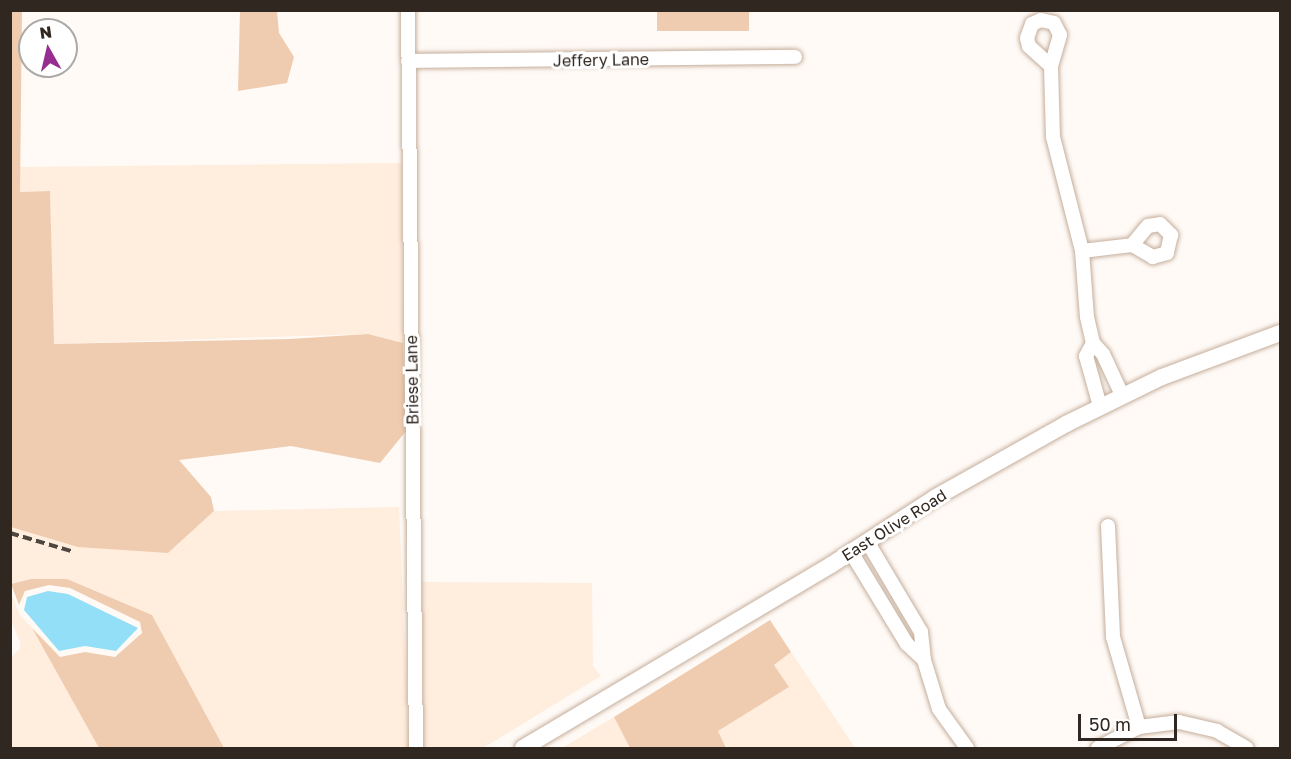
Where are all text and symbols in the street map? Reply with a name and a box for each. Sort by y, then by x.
north arrow [18,18,78,78]
text: N [38,21,53,43]
street label: Jeffery Lane [553,50,649,70]
street label: Briese Lane [402,335,422,425]
street label: East Olive Road [838,485,950,565]
scale bar [1081,702,1180,740]
text: 50 m [1089,713,1131,735]

